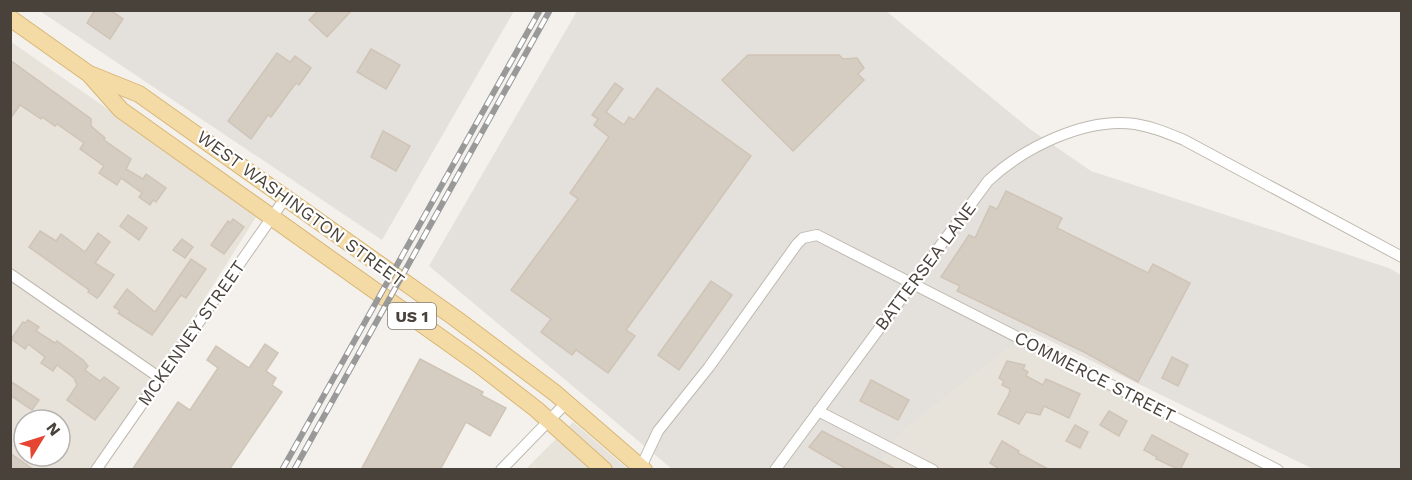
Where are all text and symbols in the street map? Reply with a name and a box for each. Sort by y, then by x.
street label: WEST WASHINGTON STREET [193,126,409,290]
street label: BATTERSEA LANE [870,198,980,334]
street label: MCKENNEY STREET [133,256,249,410]
road number: US 1 [388,303,436,329]
street label: COMMERCE STREET [1011,326,1179,426]
north arrow [12,408,72,468]
text: N [42,419,65,440]

